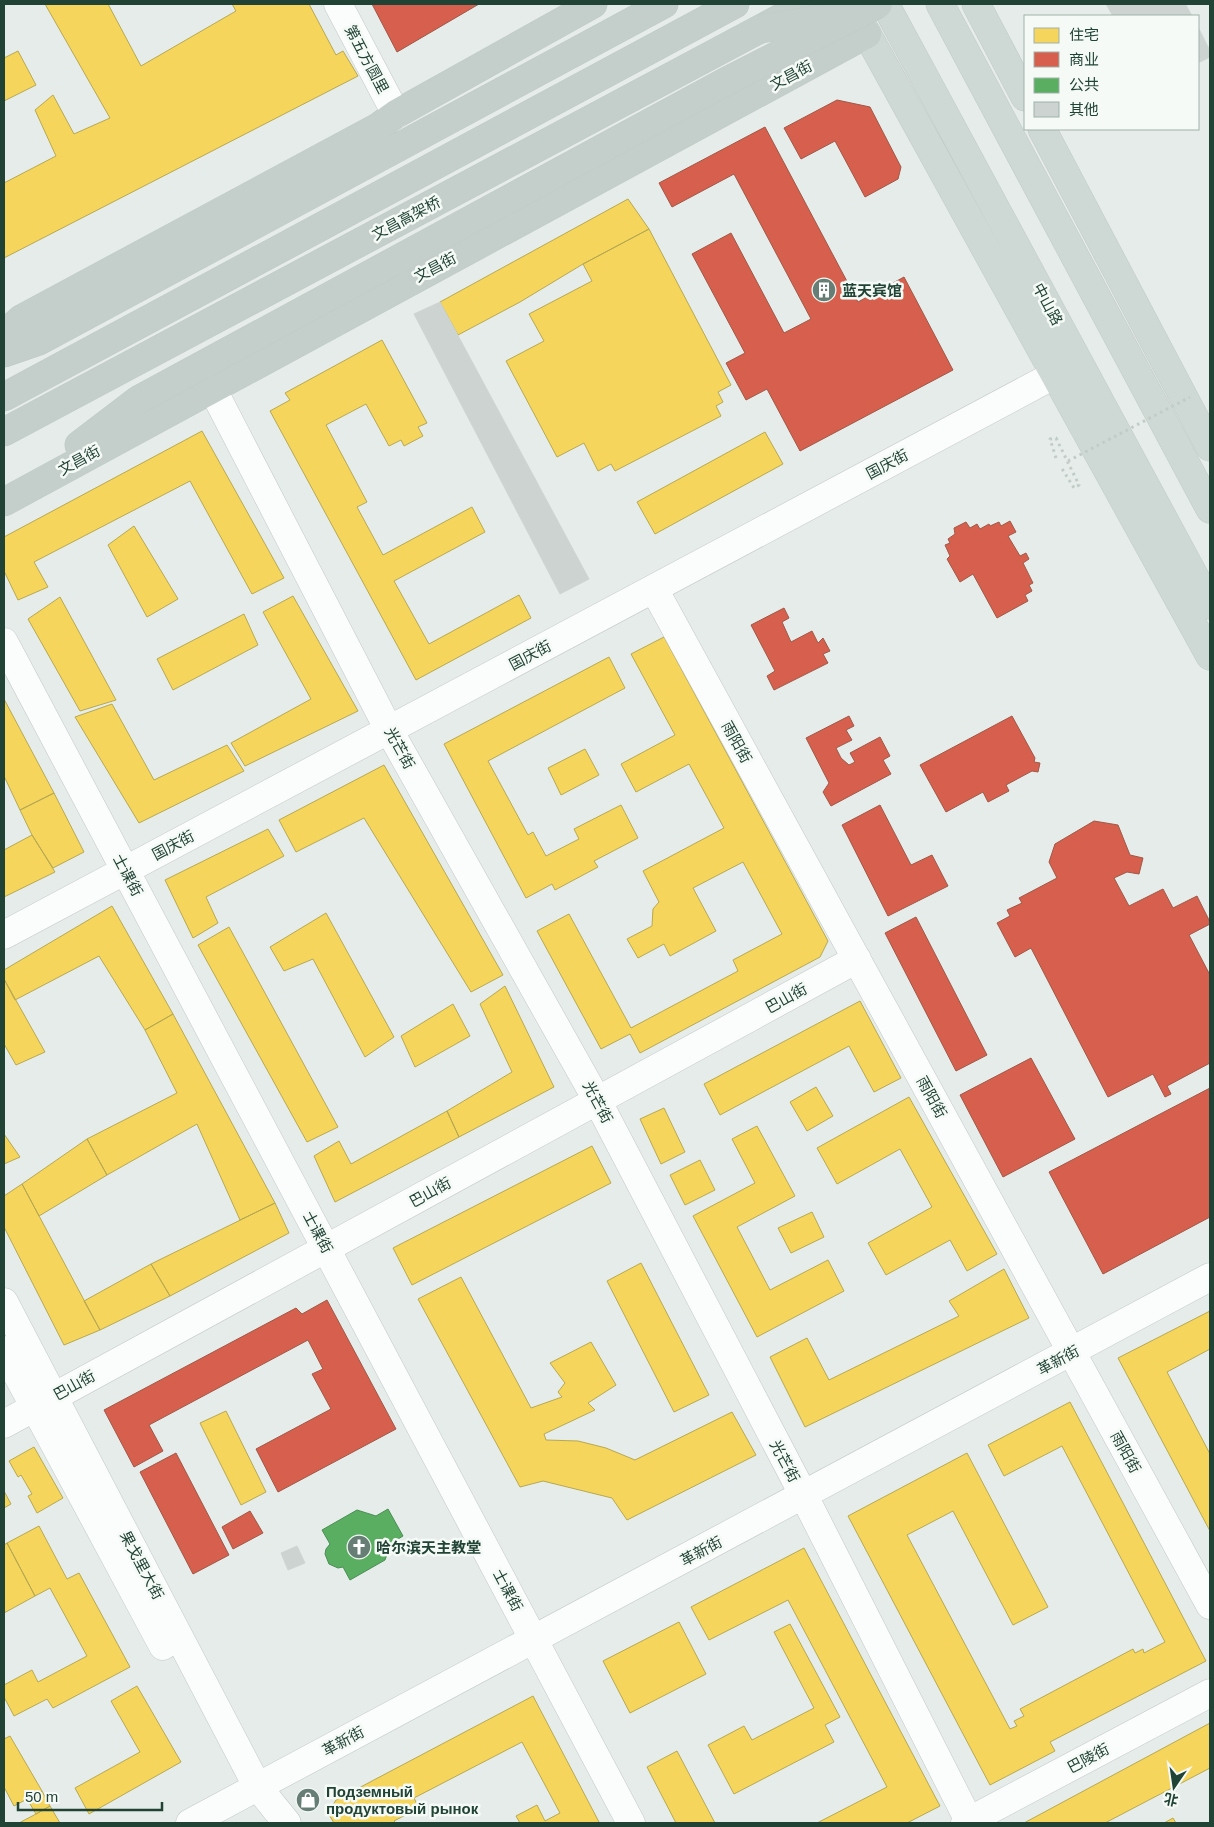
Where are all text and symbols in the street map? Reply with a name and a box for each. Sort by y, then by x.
legend [1024,15,1199,130]
street label: 第五方圆里 [342,22,392,96]
text: 住宅 [1069,26,1099,43]
text: 商业 [1069,51,1099,68]
street label: 文昌街 [767,57,815,93]
text: 公共 [1069,76,1099,93]
text: 其他 [1069,101,1099,118]
street label: 文昌高架桥 [369,193,443,243]
street label: 文昌街 [411,249,459,285]
building icon: 蓝天宾馆 [811,277,837,303]
street label: 中山路 [1030,280,1066,328]
place label: 蓝天宾馆 [842,282,902,299]
street label: 文昌街 [55,442,103,478]
street label: 国庆街 [863,446,911,482]
street label: 国庆街 [506,637,554,673]
street label: 雨阳街 [719,718,755,766]
street label: 光芒街 [382,724,418,772]
street label: 国庆街 [149,827,197,863]
street label: 士课街 [110,851,146,899]
street label: 巴山街 [762,980,810,1016]
street label: 雨阳街 [914,1073,950,1121]
street label: 光芒街 [580,1078,616,1126]
street label: 巴山街 [406,1174,454,1210]
street label: 士课街 [300,1208,336,1256]
street label: 革新街 [1034,1342,1082,1378]
street label: 巴山街 [50,1367,98,1403]
street label: 雨阳街 [1108,1428,1144,1476]
street label: 光芒街 [767,1437,803,1485]
street label: 果戈里大街 [117,1528,167,1602]
street label: 革新街 [677,1533,725,1569]
church icon: 哈尔滨天主教堂 [346,1534,372,1560]
place label: 哈尔滨天主教堂 [376,1539,481,1556]
street label: 士课街 [490,1566,526,1614]
street label: 革新街 [319,1723,367,1759]
street label: 巴陵街 [1064,1740,1112,1776]
north arrow [1149,1762,1199,1812]
scale bar [18,1780,161,1812]
place label: Подземный продуктовый рынок [326,1783,479,1817]
shop icon: Подземный продуктовый рынок [295,1787,321,1813]
text: 50 m [25,1788,58,1805]
text: 北 [1162,1790,1180,1809]

